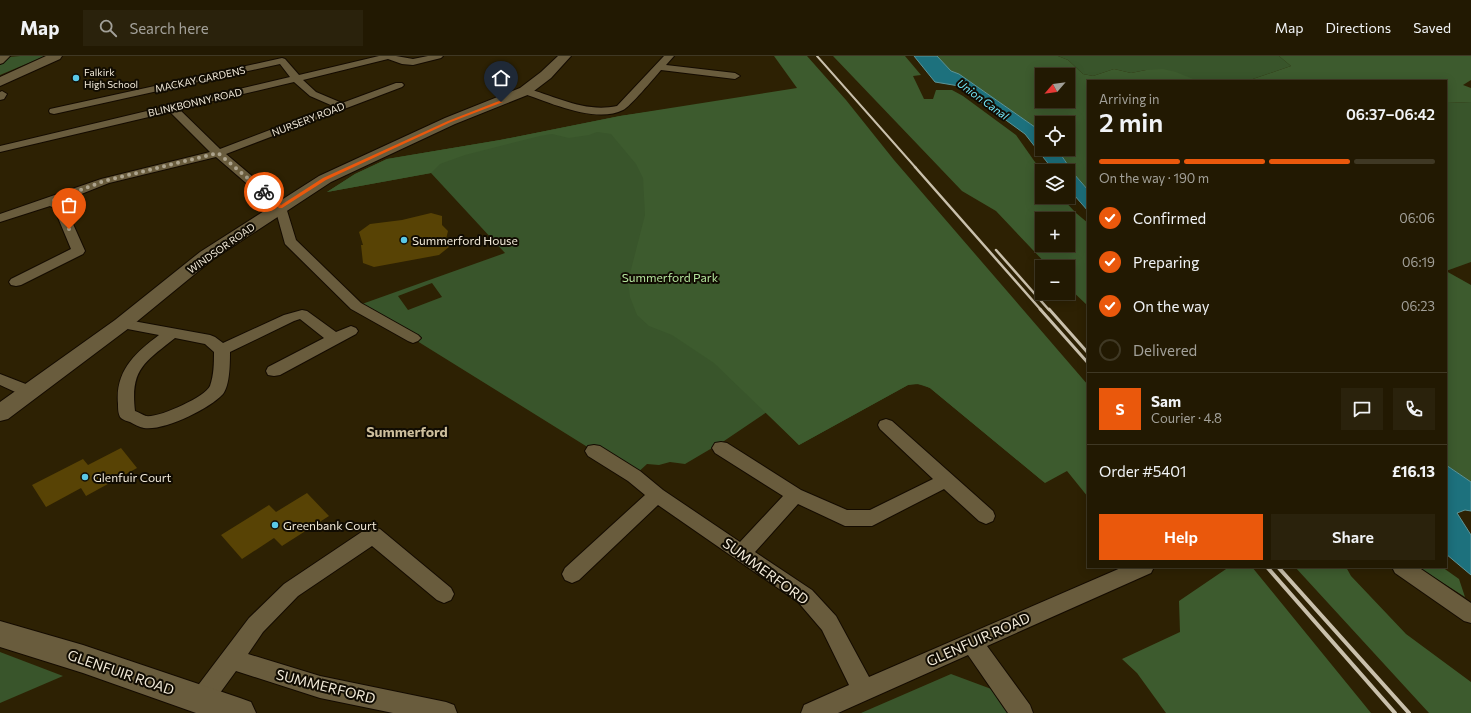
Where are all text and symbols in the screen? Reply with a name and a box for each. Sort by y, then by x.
search box [83,10,363,46]
text: Map [20,16,59,39]
icon: search [97,17,119,39]
text: Search here [129,19,209,37]
text: Map [1275,19,1304,36]
text: Directions [1326,19,1391,36]
text: Saved [1413,19,1451,36]
pin [484,61,518,102]
street label: MACKAY GARDENS [154,64,246,94]
place label: Falkirk High School [84,66,138,90]
icon: home [490,67,512,89]
north arrow [1035,68,1075,108]
map controls [1035,68,1075,300]
marker: Falkirk High School [71,73,81,83]
water label: Union Canal [955,76,1011,122]
street label: BLINKBONNY ROAD [147,85,243,119]
text: Arriving in [1099,91,1159,107]
street label: NURSERY ROAD [270,100,346,138]
text: 06:37–06:42 [1346,105,1435,123]
text: 2 min [1099,106,1163,137]
button: locate [1035,116,1075,156]
button: layers [1035,164,1075,204]
text: On the way · 190 m [1099,170,1209,186]
courier [244,172,284,212]
icon: bike [253,181,275,203]
pin [52,188,86,229]
icon: bag [58,194,80,216]
icon: check [1099,207,1121,229]
text: Confirmed [1133,209,1206,227]
text: 06:06 [1399,210,1435,226]
button: + [1035,212,1075,252]
street label: WINDSOR ROAD [185,220,257,276]
place label: Summerford House [412,233,518,247]
marker: Summerford House [399,235,409,245]
icon: check [1099,251,1121,273]
text: Preparing [1133,253,1199,271]
text: 06:19 [1402,254,1435,270]
button: − [1035,260,1075,300]
park label: Summerford Park [622,270,719,284]
icon: check [1099,295,1121,317]
text: On the way [1133,297,1210,315]
text: 06:23 [1401,298,1435,314]
text: Delivered [1133,341,1197,359]
button: chat [1341,388,1383,430]
button: phone [1393,388,1435,430]
text: Sam [1151,392,1181,410]
text: S [1115,400,1125,418]
text: Courier · 4.8 [1151,410,1222,426]
district label: Summerford [366,423,448,440]
text: Order #5401 [1099,462,1187,480]
text: £16.13 [1392,462,1435,480]
place label: Glenfuir Court [93,470,172,484]
marker: Glenfuir Court [80,472,90,482]
button: Help [1099,514,1263,560]
button: Share [1271,514,1435,560]
place label: Greenbank Court [283,518,377,532]
marker: Greenbank Court [270,520,280,530]
street label: SUMMERFORD [720,534,812,608]
street label: GLENFUIR ROAD [924,609,1032,669]
street label: GLENFUIR ROAD [66,646,176,698]
street label: SUMMERFORD [274,665,378,707]

